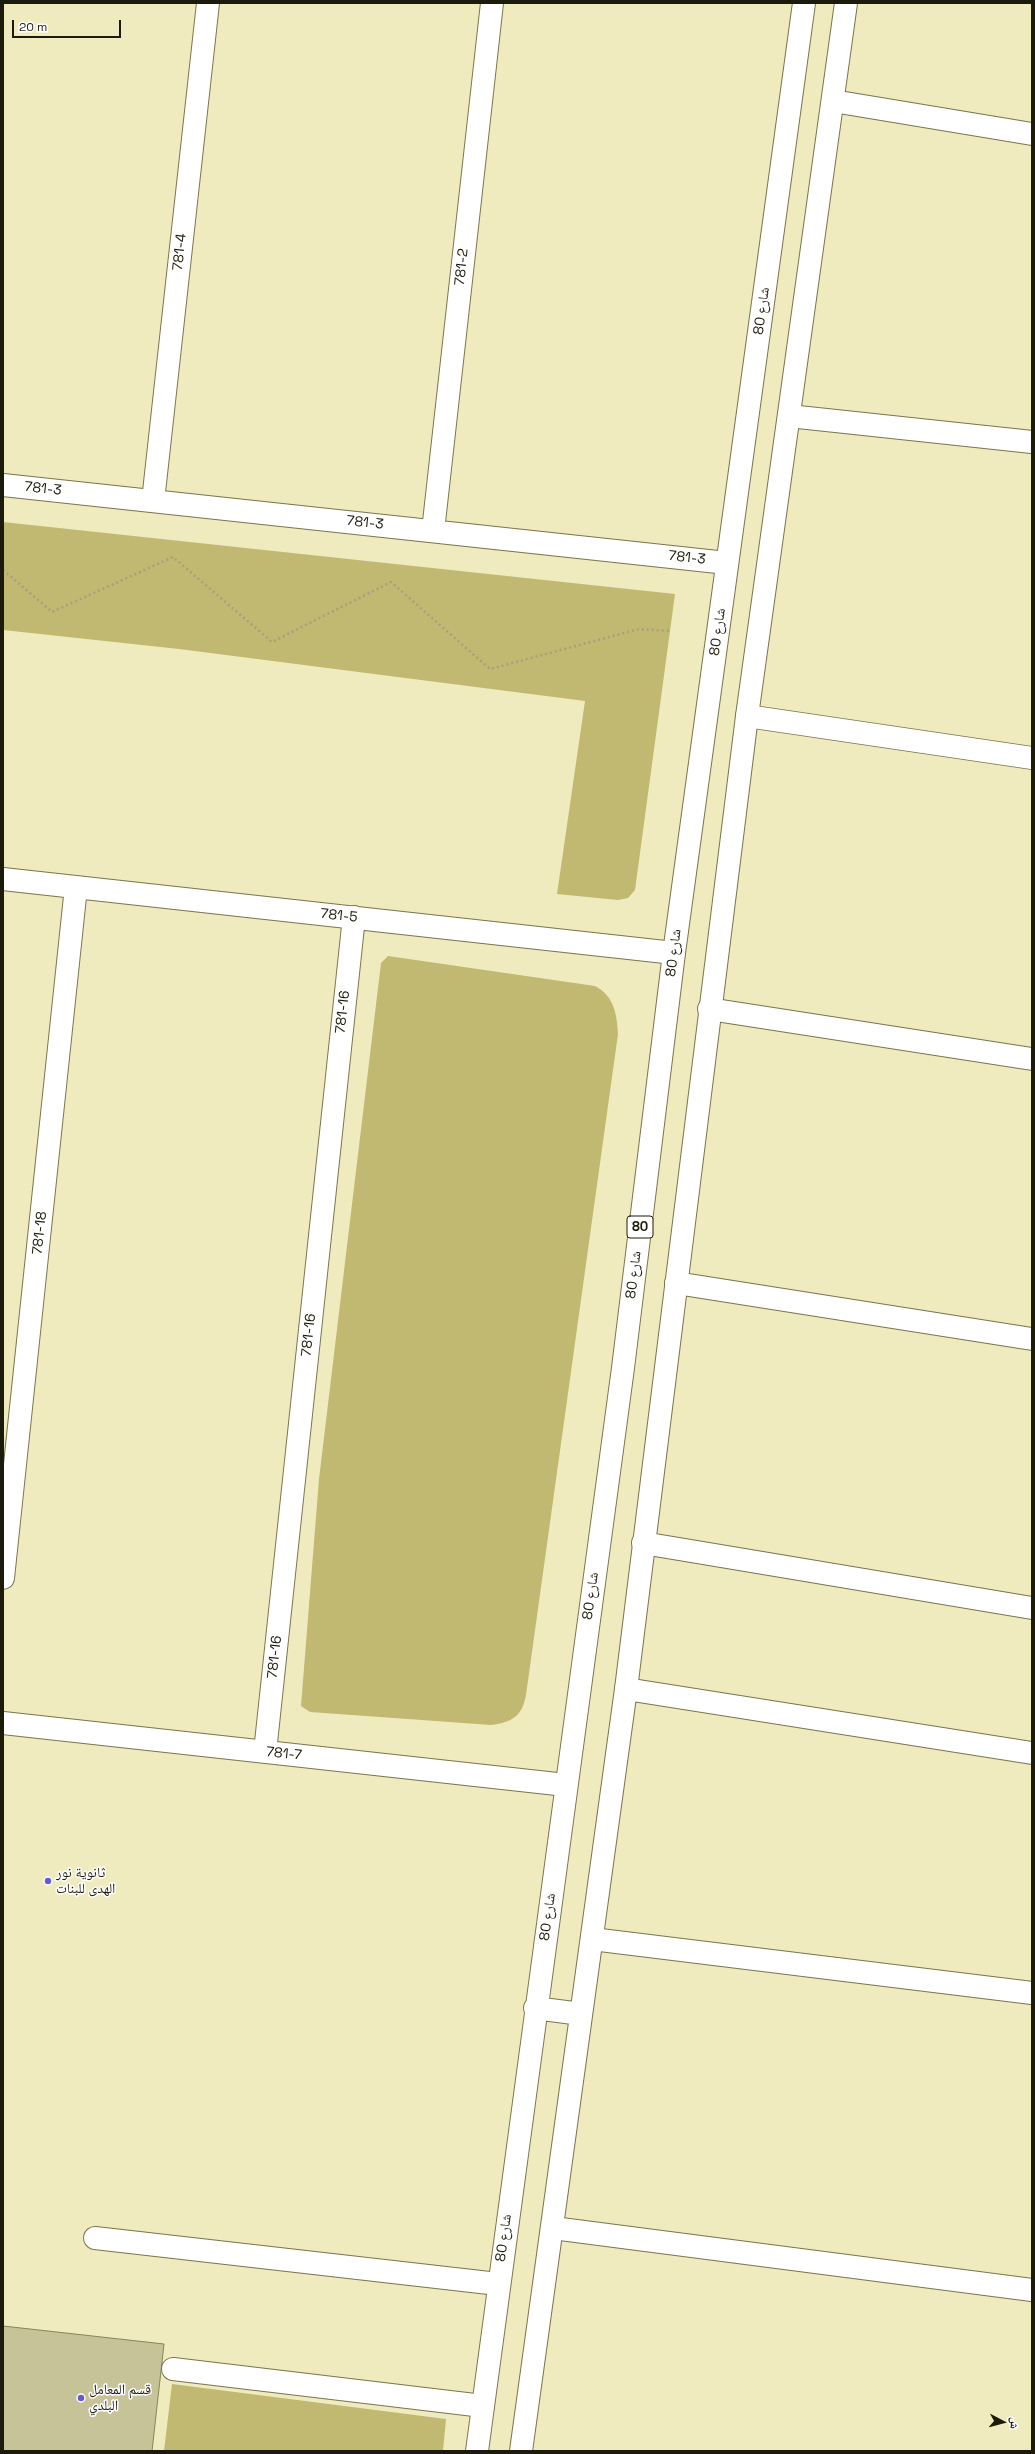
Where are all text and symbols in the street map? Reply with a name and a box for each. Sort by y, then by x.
scale bar [14,12,123,38]
text: 20 m [19,19,47,35]
street label: 781-4 [170,232,190,272]
street label: 781-2 [452,248,472,286]
street label: شارع 80 [750,286,774,336]
street label: 781-3 [24,479,62,499]
street label: 781-3 [346,513,384,533]
street label: 781-3 [668,548,706,568]
street label: شارع 80 [706,607,730,657]
street label: 781-5 [320,906,358,926]
street label: شارع 80 [663,928,685,978]
street label: 781-16 [332,990,354,1034]
street label: 781-18 [29,1211,51,1255]
road number: 80 [627,1216,653,1238]
street label: شارع 80 [623,1250,645,1300]
street label: 781-16 [298,1313,320,1357]
street label: شارع 80 [579,1571,603,1621]
street label: 781-16 [264,1635,286,1679]
street label: 781-7 [265,1744,303,1764]
place label: ثانوية نور الهدى للبنات [56,1865,115,1898]
marker: ثانوية نور الهدى للبنات [43,1876,53,1886]
street label: شارع 80 [536,1892,560,1942]
street label: شارع 80 [492,2213,516,2263]
place label: قسم المعامل البلدي [89,2382,151,2414]
marker: قسم المعامل البلدي [76,2393,86,2403]
north arrow [983,2402,1023,2442]
text: ش [1007,2417,1023,2430]

